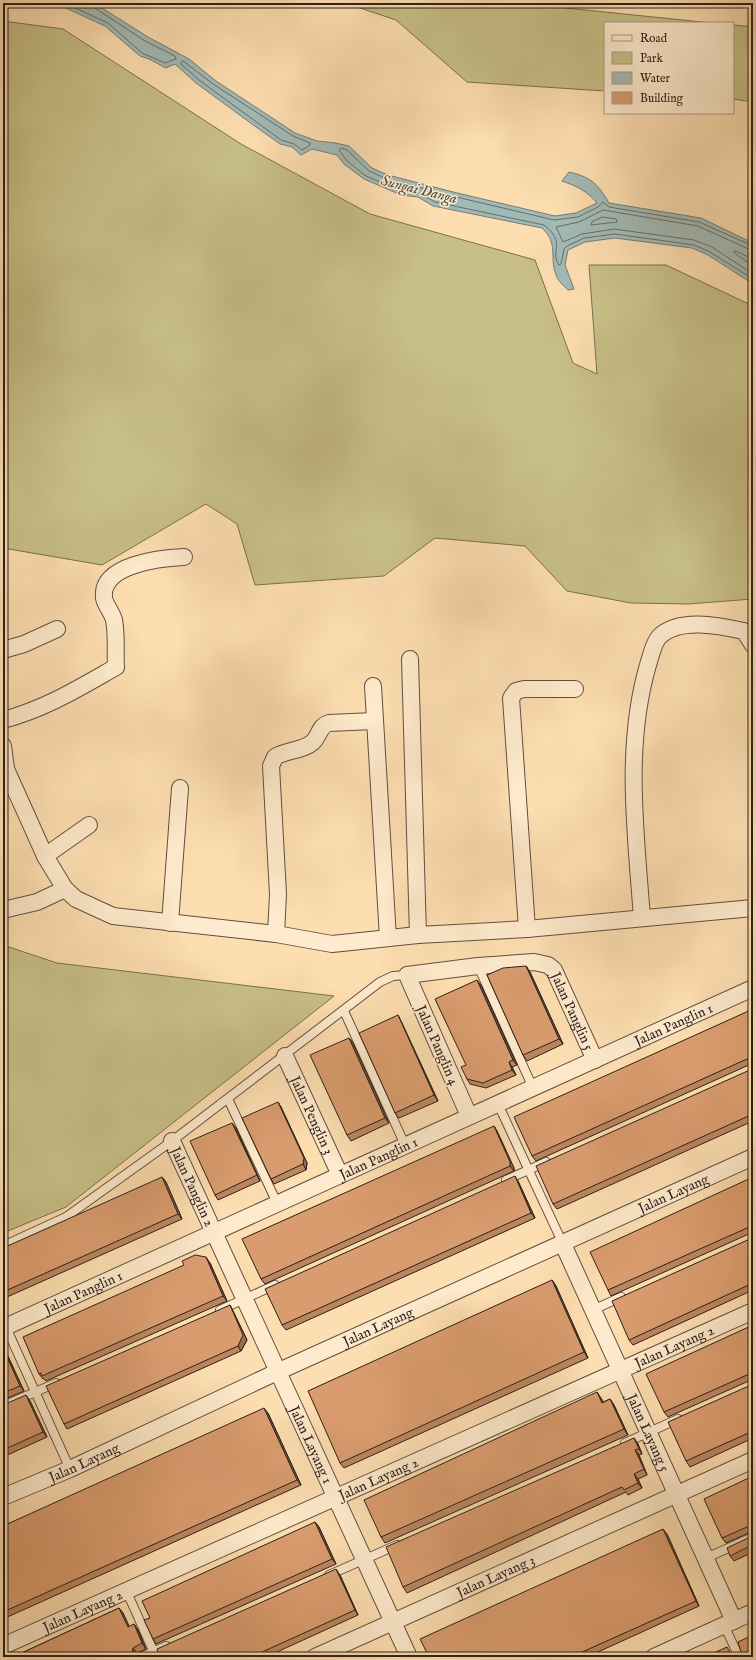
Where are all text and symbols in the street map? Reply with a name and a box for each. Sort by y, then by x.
legend [604,22,734,114]
text: Road [640,31,668,46]
text: Park [640,51,663,66]
text: Water [640,71,671,86]
text: Building [640,91,684,106]
water label: Sungai Danga [378,171,459,209]
street label: Jalan Panglin 5 [545,968,597,1054]
street label: Jalan Panglin 1 [630,999,716,1051]
street label: Jalan Panglin 4 [411,1001,463,1088]
street label: Jalan Penglin 3 [285,1071,337,1158]
street label: Jalan Panglin 1 [335,1133,421,1185]
street label: Jalan Panglin 2 [165,1142,218,1230]
street label: Jalan Layang [634,1170,712,1219]
street label: Jalan Panglin 1 [40,1267,126,1319]
street label: Jalan Layang [338,1303,417,1352]
street label: Jalan Layang 2 [630,1321,717,1374]
street label: Jalan Layang 5 [621,1389,673,1475]
street label: Jalan Layang 1 [284,1401,336,1487]
street label: Jalan Layang [44,1439,123,1488]
street label: Jalan Layang 2 [334,1454,422,1506]
street label: Jalan Layang 3 [452,1551,538,1603]
street label: Jalan Layang 2 [38,1586,126,1638]

